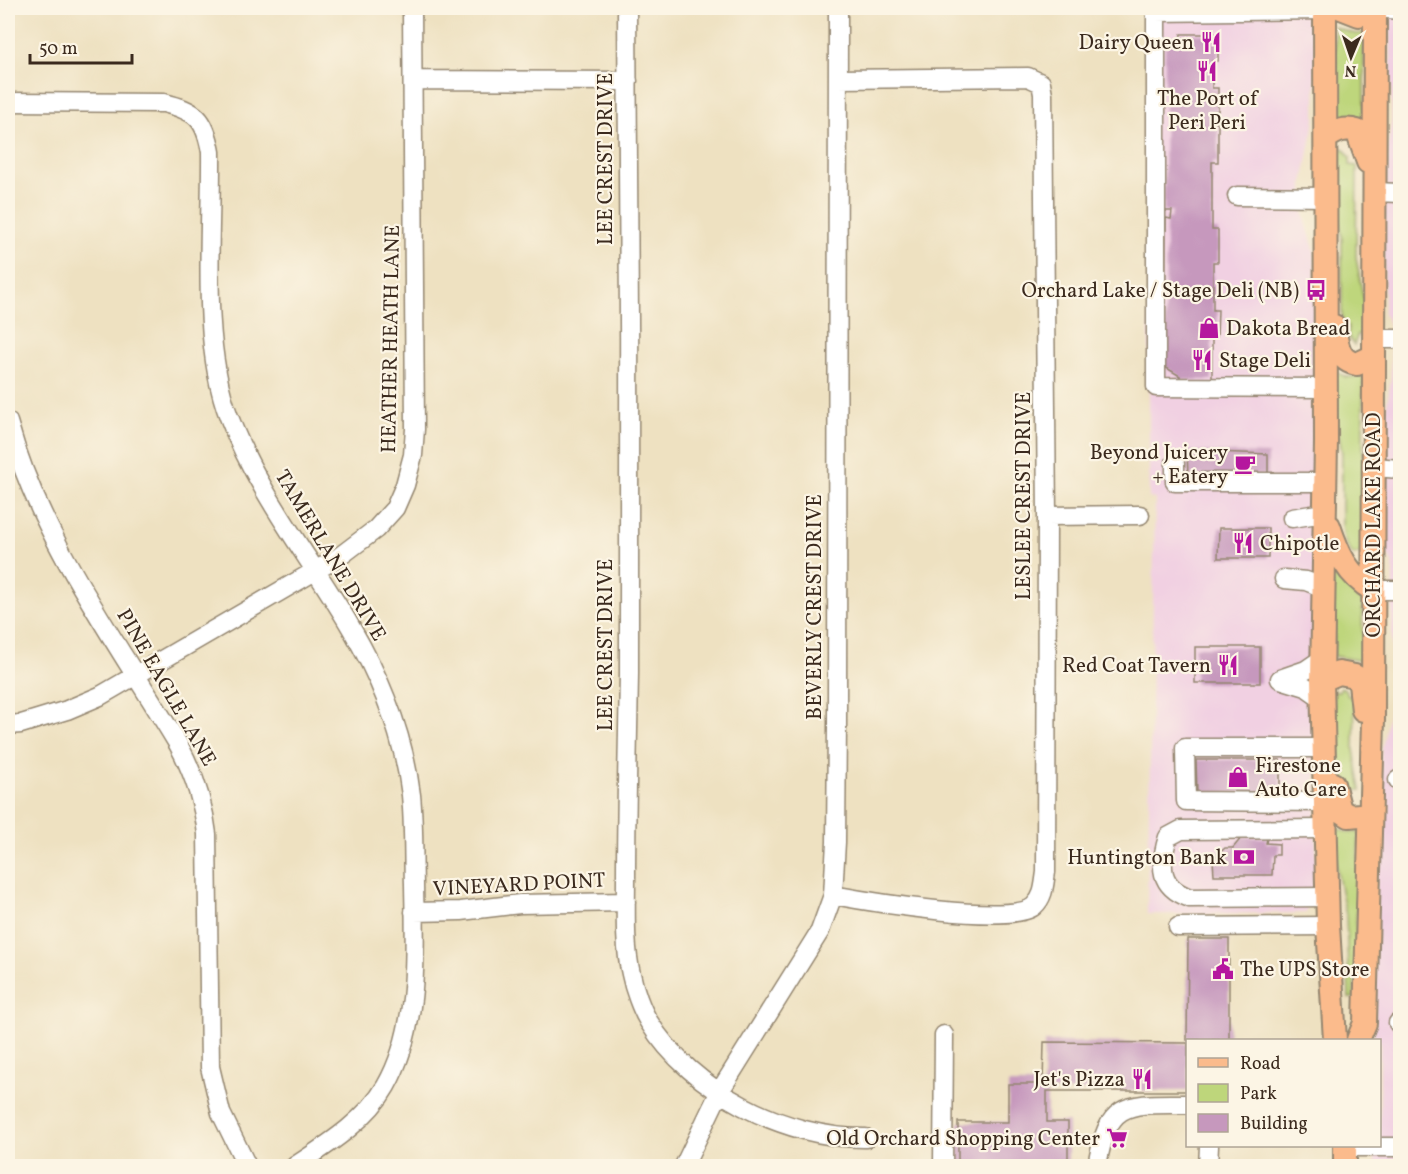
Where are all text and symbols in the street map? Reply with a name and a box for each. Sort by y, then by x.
scale bar [30,27,132,65]
north arrow [1321,27,1381,87]
place label: Dairy Queen [1079,29,1194,58]
restaurant icon: Dairy Queen [1199,30,1223,54]
text: 50 m [39,37,78,62]
restaurant icon: The Port of Peri Peri [1195,59,1219,83]
text: N [1344,59,1357,81]
street label: LEE CREST DRIVE [592,73,621,245]
place label: The Port of Peri Peri [1157,85,1259,138]
street label: HEATHER HEATH LANE [375,225,408,453]
place label: Orchard Lake / Stage Deli (NB) [1022,277,1299,306]
bus stop icon: Orchard Lake / Stage Deli (NB) [1304,278,1328,302]
place label: Dakota Bread [1226,315,1350,344]
shop icon: Dakota Bread [1197,316,1221,340]
place label: Stage Deli [1219,347,1311,376]
restaurant icon: Stage Deli [1190,348,1214,372]
street label: LESLEE CREST DRIVE [1010,392,1039,600]
street label: ORCHARD LAKE ROAD [1360,413,1389,637]
place label: Beyond Juicery + Eatery [1090,439,1229,492]
cafe icon: Beyond Juicery + Eatery [1233,452,1257,476]
street label: TAMERLANE DRIVE [267,465,392,647]
street label: BEVERLY CREST DRIVE [801,494,830,720]
place label: Chipotle [1260,530,1339,559]
restaurant icon: Chipotle [1231,531,1255,555]
street label: LEE CREST DRIVE [592,559,621,731]
street label: PINE EAGLE LANE [109,604,223,772]
place label: Red Coat Tavern [1062,652,1211,681]
restaurant icon: Red Coat Tavern [1216,653,1240,677]
place label: Firestone Auto Care [1255,752,1347,805]
shop icon: Firestone Auto Care [1226,765,1250,789]
place label: Huntington Bank [1067,844,1228,873]
bank icon: Huntington Bank [1232,845,1256,869]
street label: VINEYARD POINT [432,866,606,905]
place label: The UPS Store [1240,956,1369,985]
public building icon: The UPS Store [1211,957,1235,981]
legend [1186,1039,1381,1147]
text: Road [1240,1052,1281,1077]
place label: Jet's Pizza [1033,1066,1125,1095]
restaurant icon: Jet's Pizza [1130,1067,1154,1091]
text: Park [1240,1082,1277,1107]
text: Building [1240,1112,1308,1137]
place label: Old Orchard Shopping Center [826,1125,1100,1154]
supermarket icon: Old Orchard Shopping Center [1105,1126,1129,1150]

